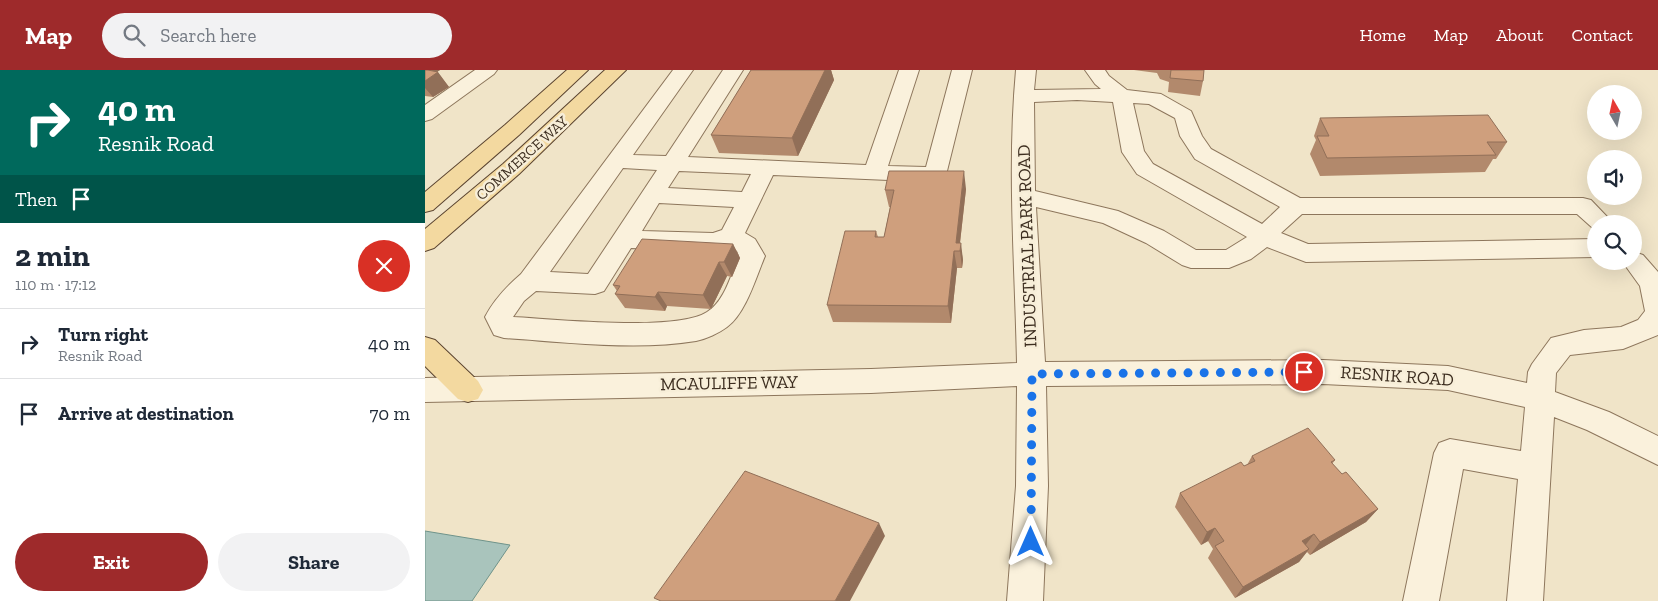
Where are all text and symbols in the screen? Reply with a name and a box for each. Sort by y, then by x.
search box [102,13,452,58]
text: Map [25,21,72,50]
icon: search [120,21,148,49]
text: Search here [160,24,257,47]
text: Home [1359,24,1406,46]
text: Map [1434,24,1468,46]
text: About [1496,24,1543,46]
text: Contact [1571,24,1633,46]
north arrow [1587,85,1643,140]
map controls [1587,85,1642,270]
text: 40 m [98,88,175,130]
icon: right [15,90,80,155]
street label: COMMERCE WAY [472,112,572,204]
text: Resnik Road [98,130,214,157]
street label: INDUSTRIAL PARK ROAD [1012,144,1042,348]
button: sound [1587,150,1642,205]
icon: arrive [67,185,95,213]
text: Then [15,188,57,211]
button: search [1587,215,1642,270]
text: 2 min [15,238,90,274]
button: close [358,240,410,292]
text: 110 m · 17:12 [15,275,96,294]
text: Turn right [58,323,148,346]
icon: right [15,330,43,358]
text: 40 m [368,332,410,355]
text: Resnik Road [58,346,142,365]
pin [1283,351,1325,393]
icon: arrive [1290,358,1318,386]
street label: RESNIK ROAD [1340,361,1454,391]
street label: MCAULIFFE WAY [660,371,798,395]
icon: arrive [15,400,43,428]
text: Arrive at destination [58,402,234,425]
text: 70 m [369,402,410,425]
position arrow [1004,515,1056,567]
button: Exit [15,533,208,591]
button: Share [218,533,410,591]

